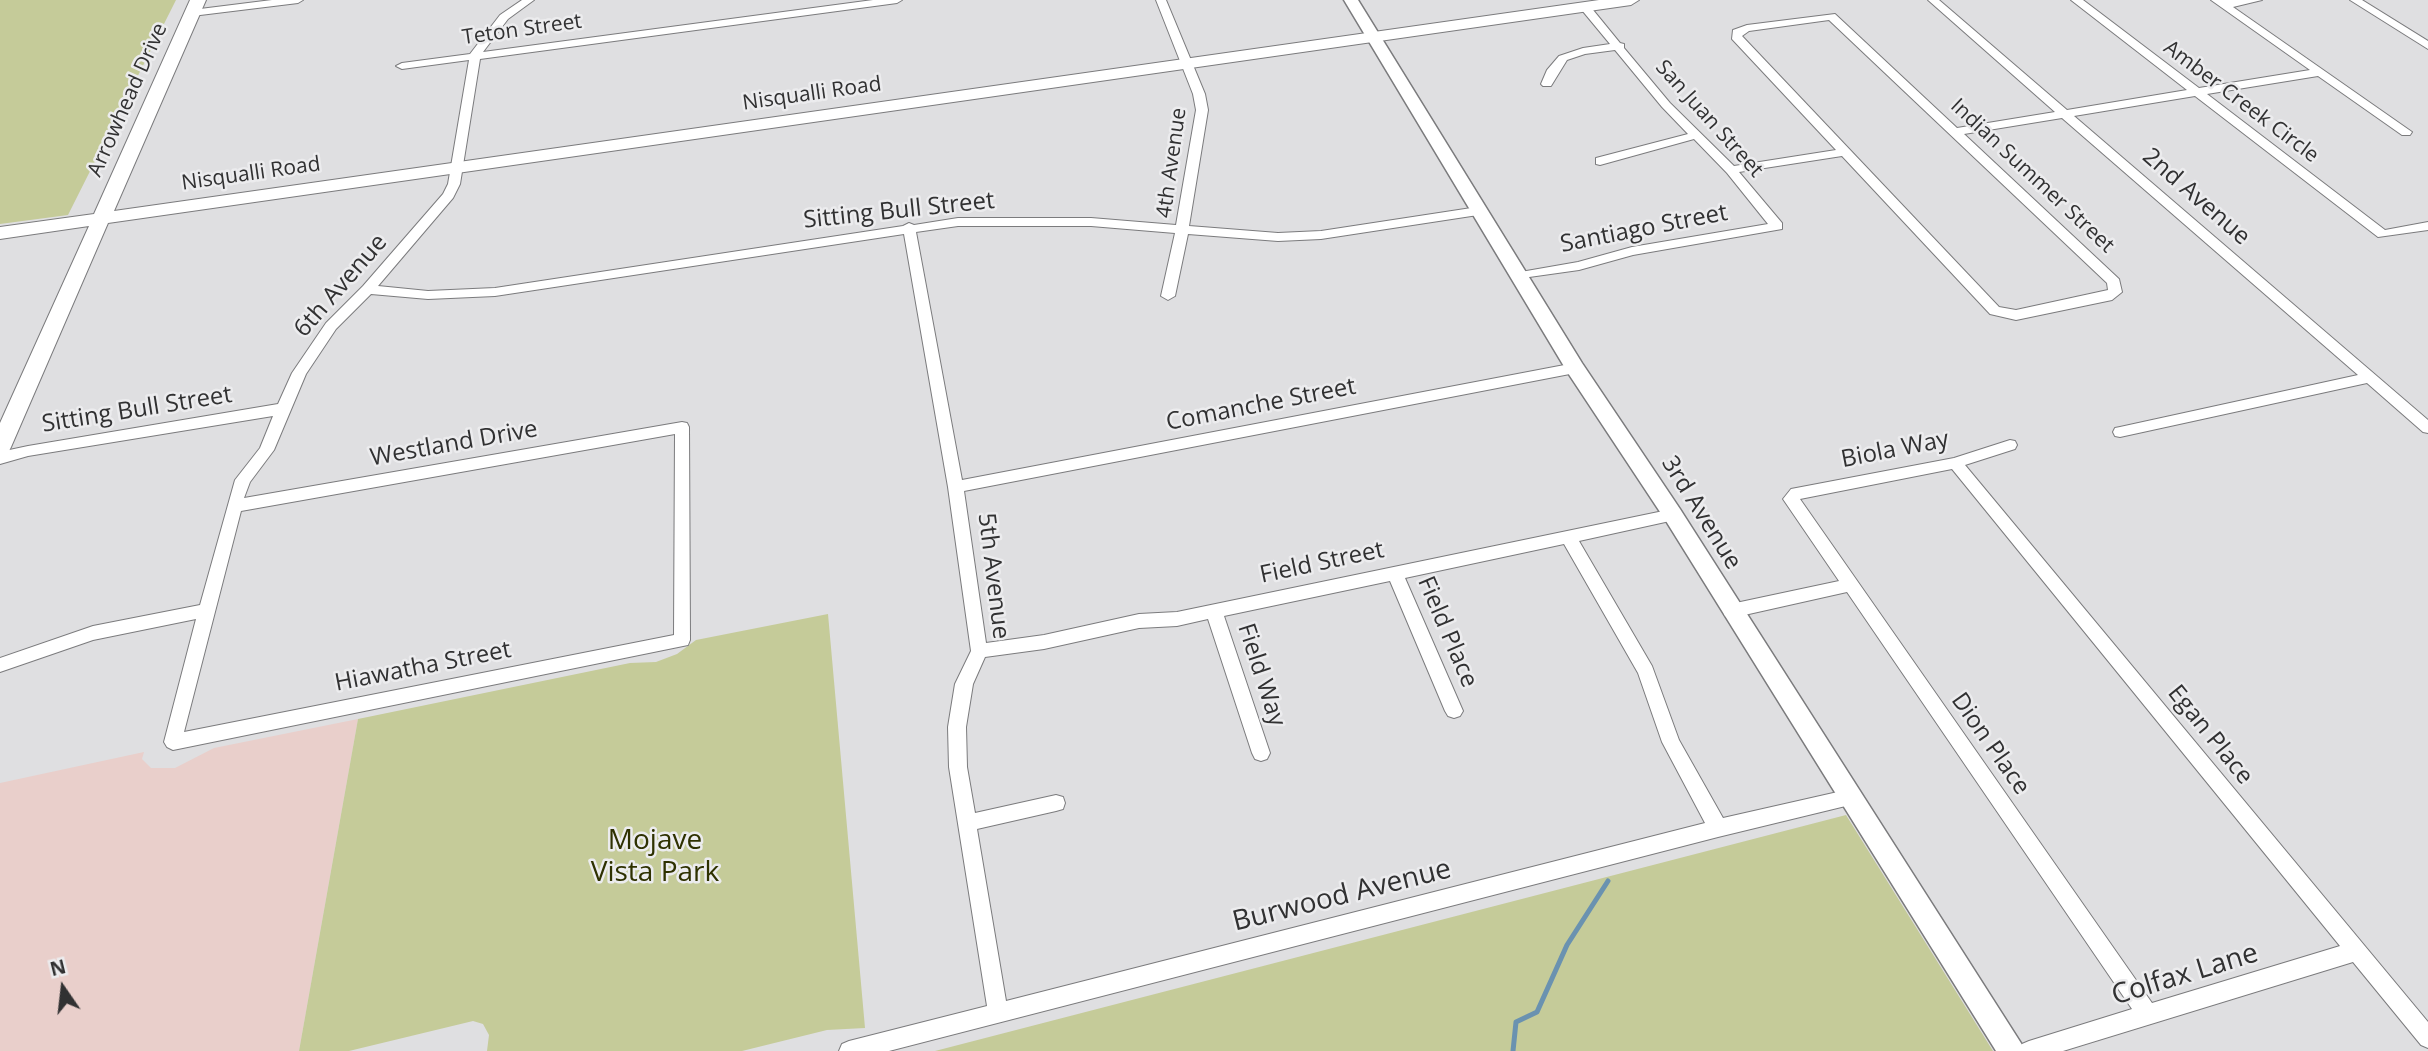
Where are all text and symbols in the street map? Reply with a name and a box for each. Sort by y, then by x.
street label: Teton Street [461,9,583,51]
street label: Arrowhead Drive [83,19,173,181]
street label: Amber Creek Circle [2159,36,2323,168]
street label: San Juan Street [1650,55,1768,183]
street label: Nisqualli Road [741,72,883,116]
street label: Indian Summer Street [1945,94,2119,258]
street label: 4th Avenue [1152,106,1192,220]
street label: 2nd Avenue [2136,143,2256,251]
street label: Nisqualli Road [180,152,322,196]
street label: Sitting Bull Street [802,187,996,235]
street label: Santiago Street [1558,199,1730,259]
street label: 6th Avenue [289,229,393,343]
street label: Comanche Street [1164,372,1358,438]
street label: Sitting Bull Street [40,381,234,439]
street label: Westland Drive [368,415,540,473]
street label: Biola Way [1839,425,1951,475]
street label: 3rd Avenue [1655,451,1747,575]
street label: 5th Avenue [971,511,1015,641]
street label: Field Street [1257,536,1387,590]
street label: Field Place [1411,572,1483,692]
street label: Field Way [1231,620,1291,730]
street label: Hiawatha Street [332,636,514,698]
street label: Egan Place [2161,680,2259,790]
street label: Dion Place [1944,688,2036,800]
park label: Mojave Vista Park [591,824,719,890]
street label: Burwood Avenue [1229,853,1455,939]
street label: Colfax Lane [2108,937,2262,1013]
north arrow [28,953,98,1023]
text: N [47,953,69,982]

